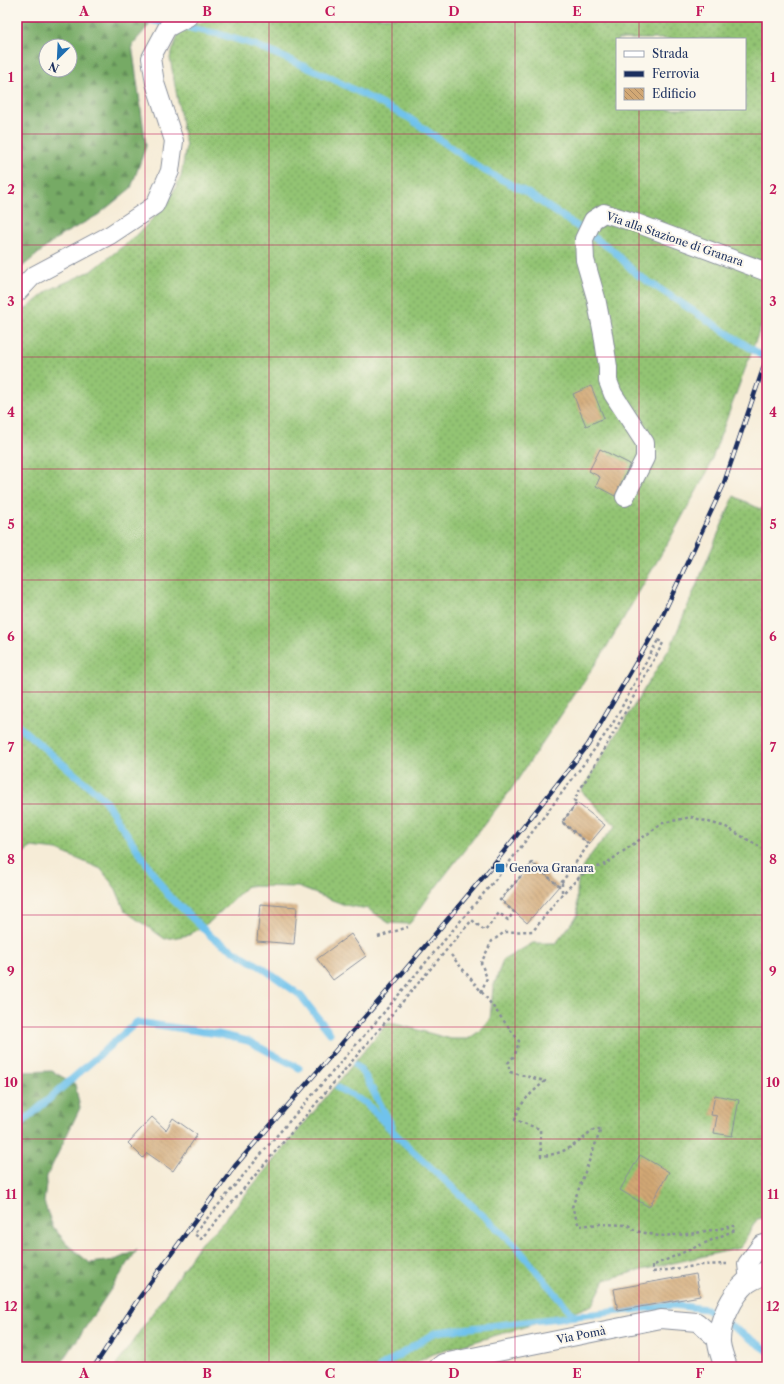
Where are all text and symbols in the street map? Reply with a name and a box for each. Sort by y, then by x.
text: A [78,3,90,19]
text: B [202,3,212,19]
text: C [325,3,335,19]
text: D [448,3,460,19]
text: E [572,3,582,19]
text: F [696,3,705,19]
north arrow [38,38,78,78]
legend [616,38,746,110]
text: Strada [652,46,689,61]
text: N [46,59,61,75]
text: Ferrovia [652,66,700,81]
text: 1 [8,69,14,85]
text: 1 [770,69,776,85]
text: Edificio [652,86,696,101]
text: 2 [7,181,15,197]
text: 2 [769,181,777,197]
street label: Via alla Stazione di Granara [604,209,746,269]
text: 3 [7,293,15,309]
text: 3 [769,293,777,309]
text: 4 [7,404,15,420]
text: 4 [769,404,777,420]
text: 5 [7,516,15,532]
text: 5 [769,516,777,532]
text: 6 [7,628,15,644]
text: 6 [769,628,777,644]
text: 7 [8,739,15,755]
text: 7 [770,739,777,755]
text: 8 [7,851,15,867]
text: 8 [769,851,777,867]
place label: Genova Granara [509,861,594,875]
marker: Genova Granara [494,862,506,874]
text: 9 [7,963,15,979]
text: 9 [769,963,777,979]
text: 10 [4,1074,18,1090]
text: 10 [766,1074,780,1090]
text: 11 [5,1186,17,1202]
text: 11 [767,1186,779,1202]
text: 12 [4,1298,18,1314]
text: 12 [766,1298,780,1314]
street label: Via Pomà [554,1323,607,1347]
text: A [78,1365,90,1381]
text: B [202,1365,212,1381]
text: C [325,1365,335,1381]
text: D [448,1365,460,1381]
text: E [572,1365,582,1381]
text: F [696,1365,705,1381]

